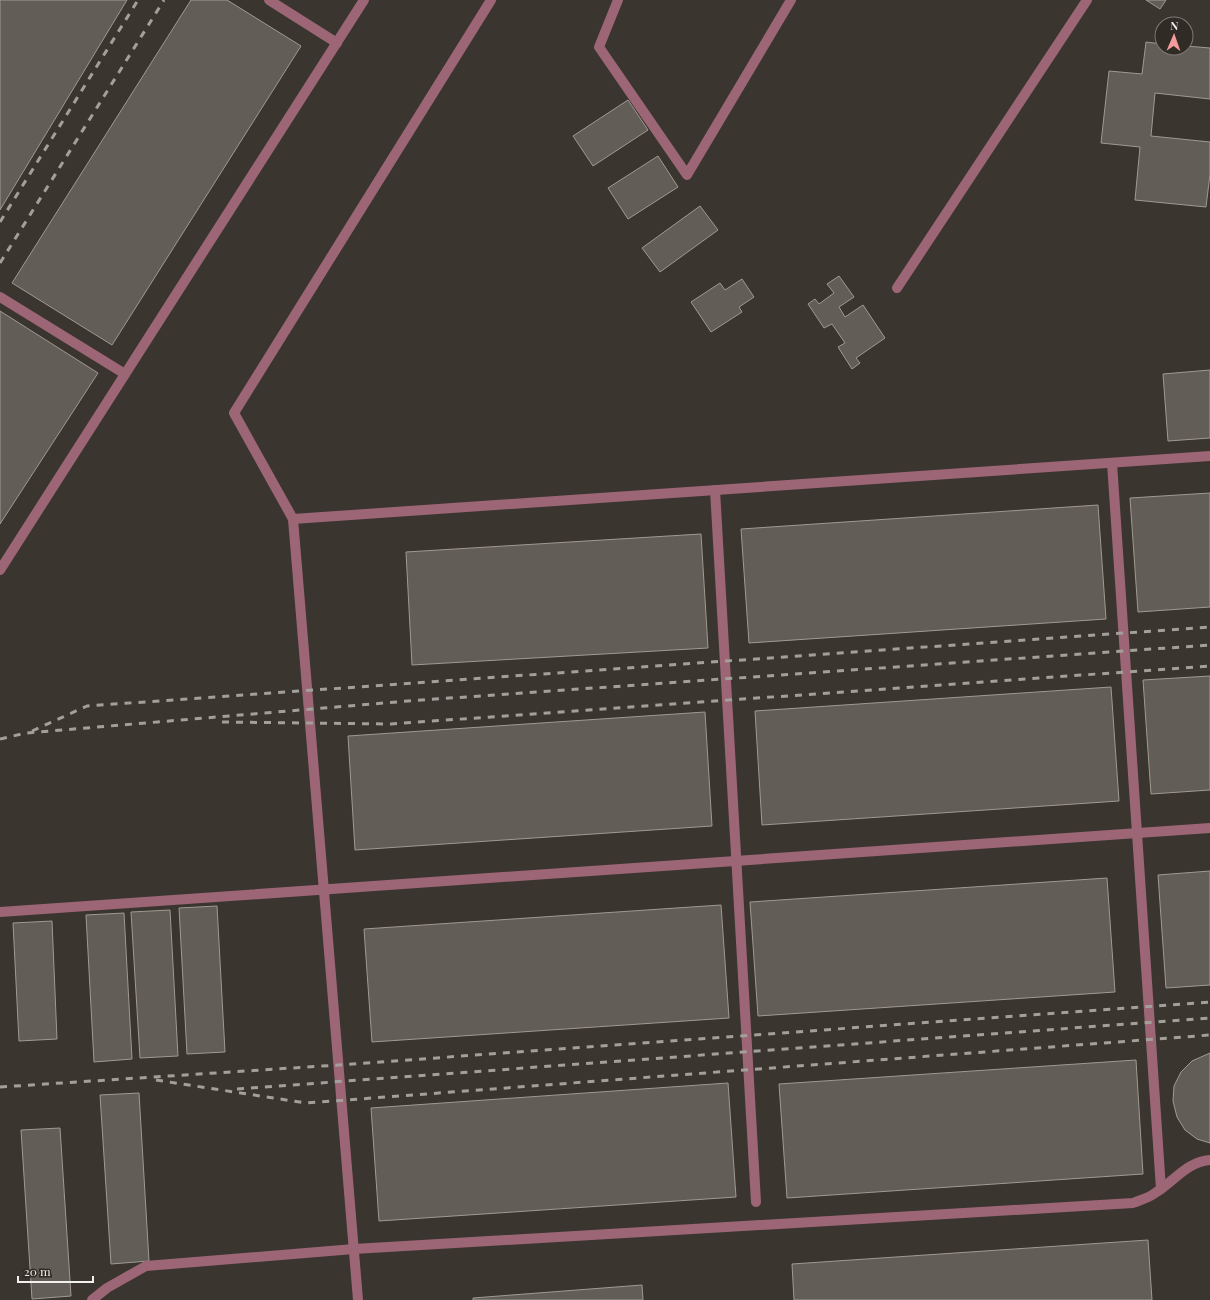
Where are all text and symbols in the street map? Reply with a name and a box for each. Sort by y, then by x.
north arrow [1154,16,1194,56]
text: N [1170,18,1179,33]
scale bar [18,1258,93,1284]
text: 20 m [24,1263,51,1279]

